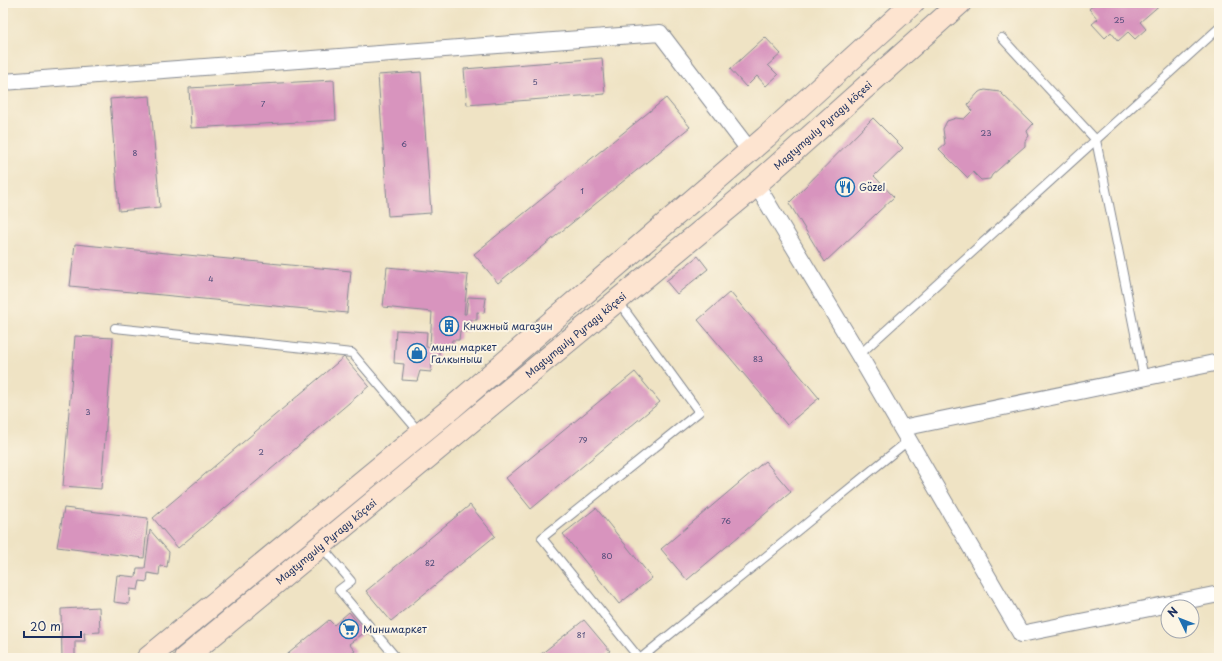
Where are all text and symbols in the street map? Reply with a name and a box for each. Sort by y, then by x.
house number: 25 [1114,14,1124,26]
house number: 5 [532,76,538,88]
street label: Magtymguly Pyragy köçesi [770,77,875,173]
house number: 7 [261,98,266,110]
house number: 23 [981,127,991,139]
house number: 6 [401,138,407,150]
house number: 8 [133,147,138,159]
restaurant icon: Gözel [834,176,856,198]
place label: Gözel [859,179,885,194]
house number: 1 [580,185,584,197]
house number: 4 [208,273,214,285]
street label: Magtymguly Pyragy köçesi [522,288,629,381]
building icon: Книжный магазин [438,315,460,337]
place label: Книжный магазин [463,318,553,333]
place label: мини маркет Галкыныш [431,339,497,366]
shop icon: мини маркет Галкыныш [406,342,428,364]
house number: 83 [753,353,763,365]
house number: 3 [85,406,91,418]
house number: 79 [578,434,588,446]
house number: 2 [258,446,264,458]
street label: Magtymguly Pyragy köçesi [272,495,380,587]
house number: 76 [721,515,731,527]
house number: 80 [602,550,613,562]
house number: 82 [425,557,435,569]
north arrow [1160,599,1200,639]
text: N [1163,603,1182,621]
scale bar [24,613,81,639]
text: 20 m [30,617,61,635]
supermarket icon: Минимаркет [338,618,360,640]
place label: Минимаркет [363,621,427,636]
house number: 81 [577,629,586,641]

